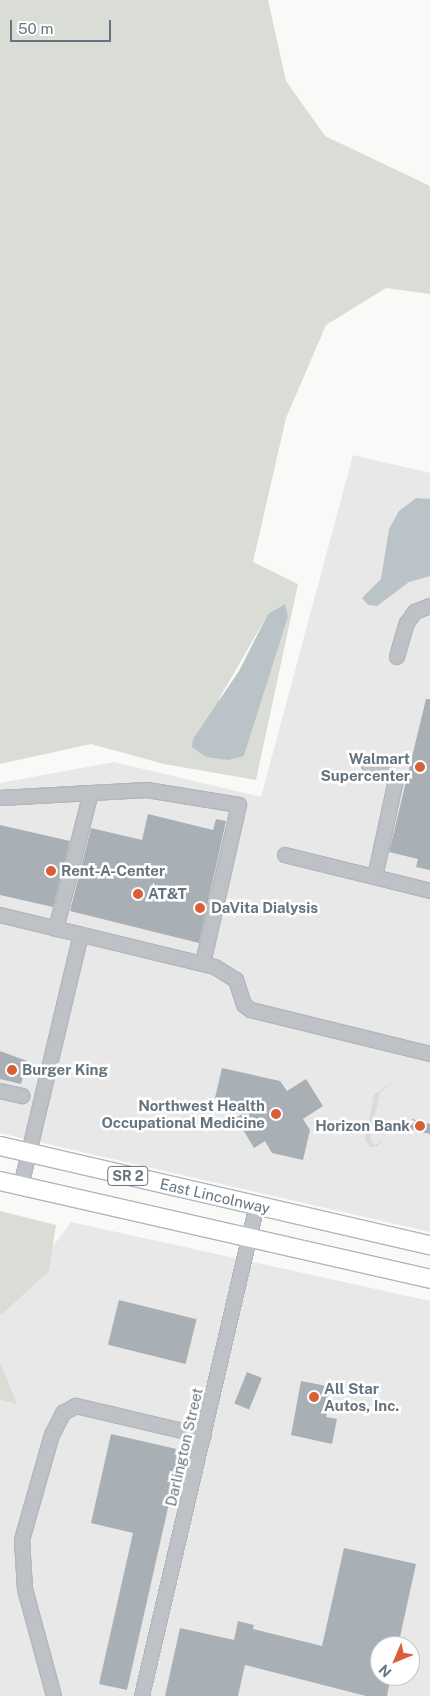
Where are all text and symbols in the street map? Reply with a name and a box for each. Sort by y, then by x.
scale bar [12,10,114,42]
text: 50 m [18,20,53,37]
place label: Walmart Supercenter [320,749,410,784]
marker: Walmart Supercenter [414,761,426,773]
place label: Rent-A-Center [61,862,165,880]
marker: Rent-A-Center [45,865,57,877]
place label: AT&T [148,885,187,903]
marker: AT&T [132,888,144,900]
place label: DaVita Dialysis [211,899,318,917]
marker: DaVita Dialysis [193,901,207,915]
place label: Burger King [22,1061,108,1079]
marker: Burger King [6,1064,18,1076]
place label: Northwest Health Occupational Medicine [102,1096,265,1131]
marker: Northwest Health Occupational Medicine [269,1107,283,1121]
place label: Horizon Bank [315,1117,410,1135]
marker: Horizon Bank [414,1120,426,1132]
road number: SR 2 [107,1164,149,1188]
street label: East Lincolnway [158,1175,272,1217]
place label: All Star Autos, Inc. [324,1379,399,1414]
street label: Darlington Street [162,1386,206,1508]
marker: All Star Autos, Inc. [308,1391,320,1403]
north arrow [370,1636,420,1686]
text: N [376,1661,395,1680]

